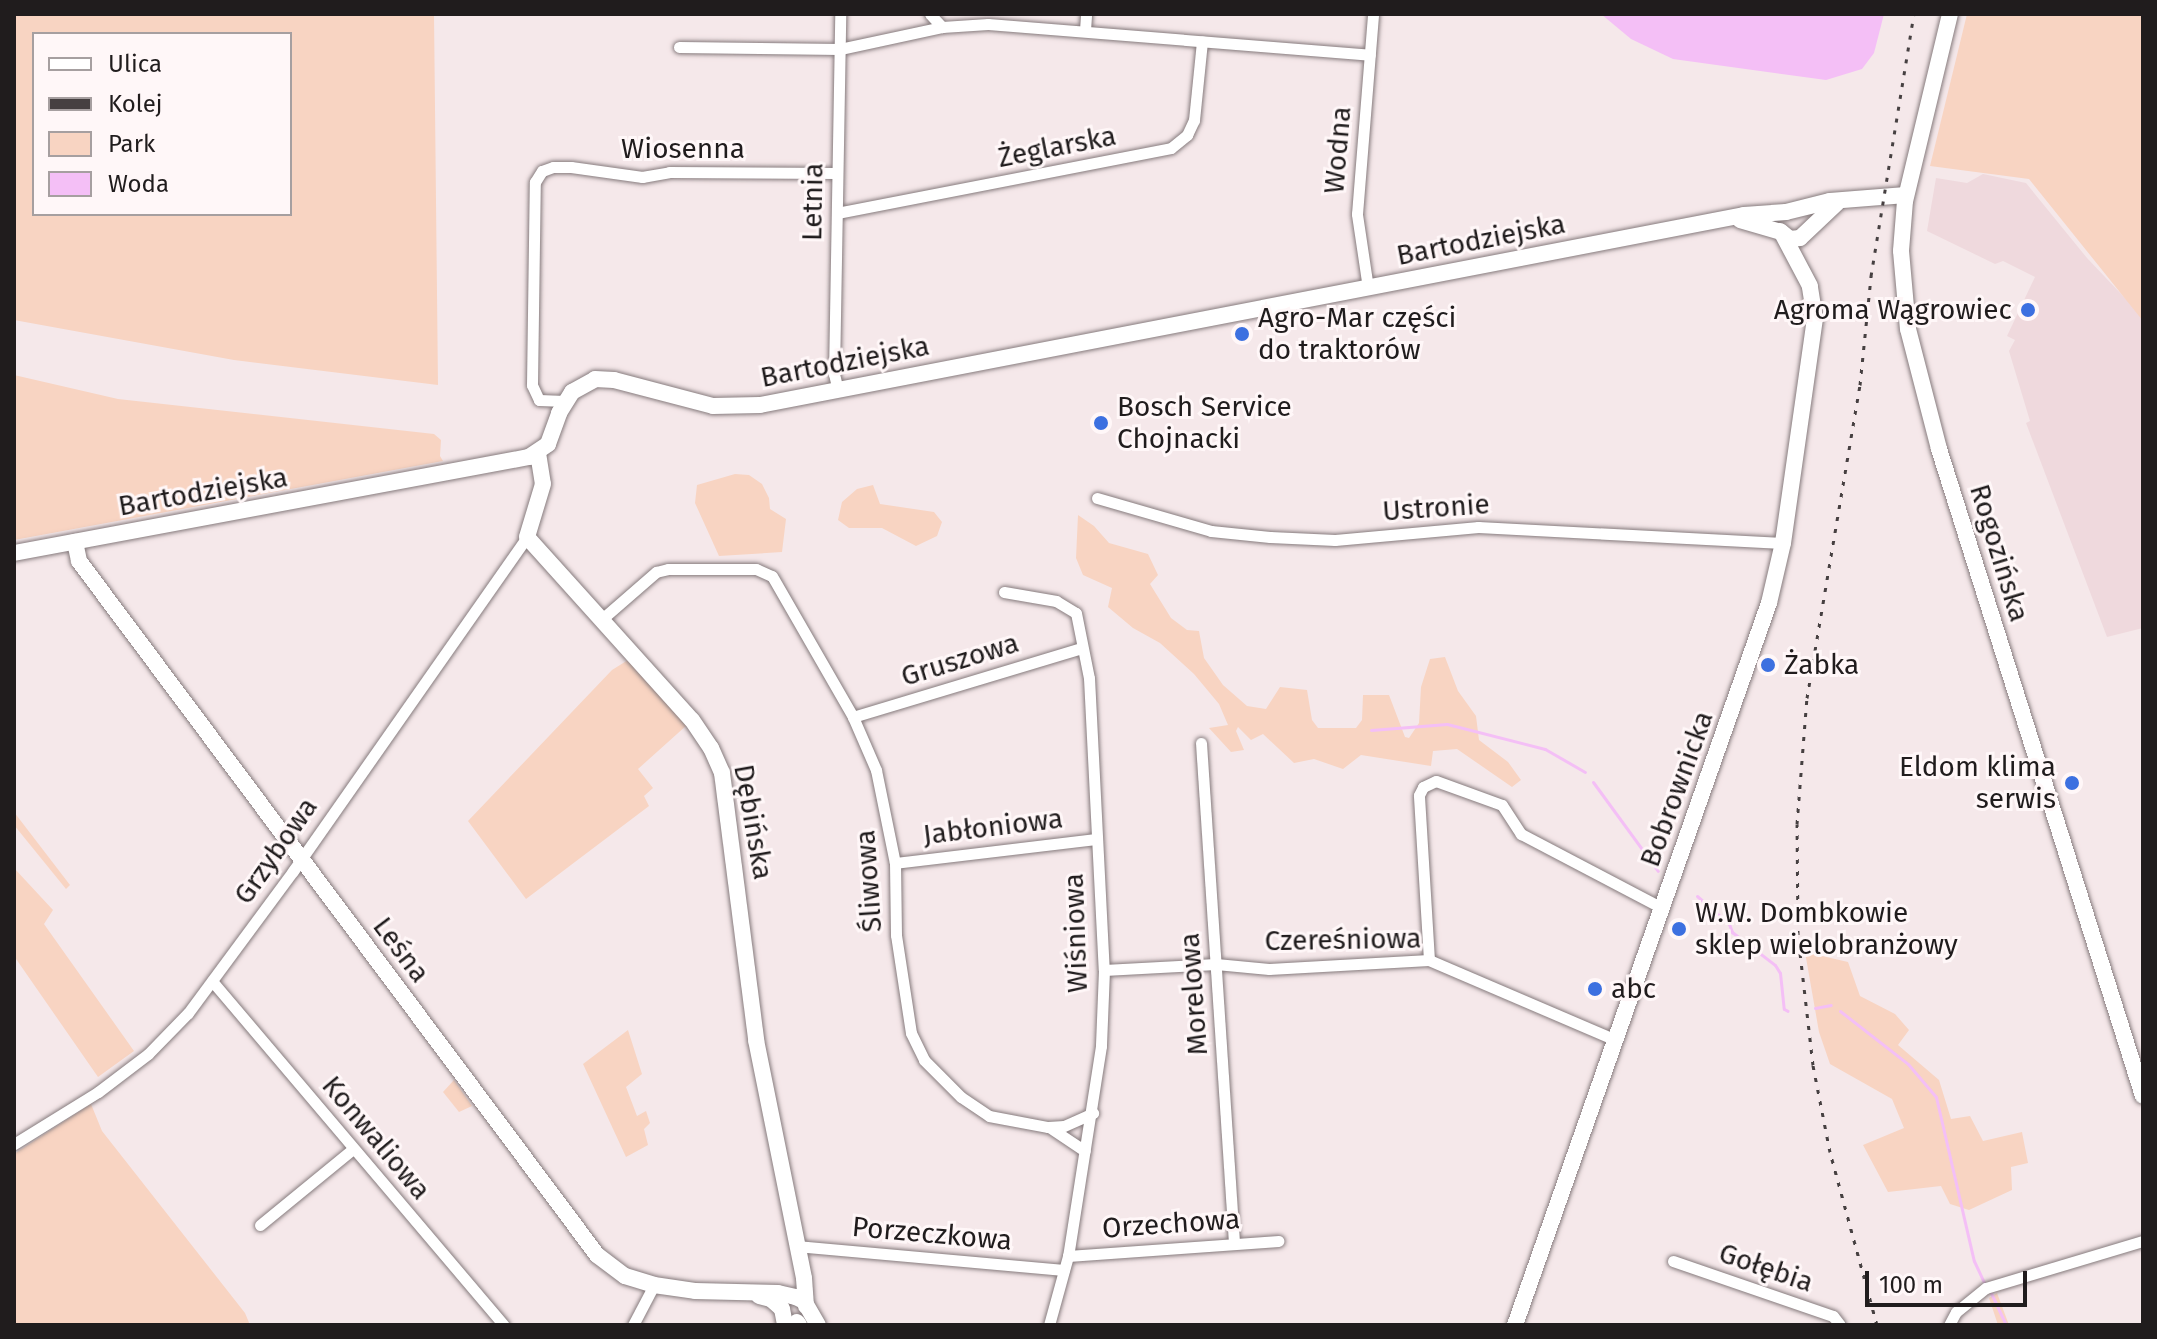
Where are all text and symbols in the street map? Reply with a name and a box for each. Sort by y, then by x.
legend [32,32,292,216]
text: Ulica [108,50,162,78]
text: Kolej [108,90,163,118]
street label: Wodna [1317,105,1359,195]
street label: Żeglarska [995,119,1119,175]
text: Park [108,130,155,158]
street label: Wiosenna [621,132,745,166]
street label: Letnia [796,163,830,241]
text: Woda [108,170,169,198]
street label: Bartodziejska [1394,207,1568,273]
place label: Agroma Wągrowiec [1774,293,2012,327]
place label: Agro-Mar części do traktorów [1258,301,1456,367]
marker: Agroma Wągrowiec [2019,301,2037,319]
marker: Agro-Mar części do traktorów [1233,325,1251,343]
street label: Bartodziejska [758,329,932,395]
place label: Bosch Service Chojnacki [1117,390,1292,456]
marker: Bosch Service Chojnacki [1092,414,1110,432]
street label: Bartodziejska [116,461,290,523]
street label: Rogozińska [1962,480,2036,626]
street label: Ustronie [1381,487,1491,529]
street label: Gruszowa [897,626,1023,694]
place label: Żabka [1784,648,1859,682]
marker: Żabka [1759,656,1777,674]
street label: Bobrownicka [1633,707,1721,871]
place label: Eldom klima serwis [1899,750,2056,816]
street label: Dębińska [726,762,780,882]
marker: Eldom klima serwis [2063,774,2081,792]
street label: Grzybowa [227,791,325,911]
street label: Jabłoniowa [921,802,1065,852]
street label: Śliwowa [849,829,889,933]
street label: Wiśniowa [1057,873,1095,993]
place label: W.W. Dombkowie sklep wielobranżowy [1695,896,1958,962]
street label: Leśna [366,911,436,989]
marker: W.W. Dombkowie sklep wielobranżowy [1670,920,1688,938]
street label: Czereśniowa [1264,922,1422,958]
street label: Morelowa [1173,932,1215,1056]
place label: abc [1611,972,1656,1006]
marker: abc [1586,980,1604,998]
street label: Konwaliowa [315,1069,437,1207]
street label: Orzechowa [1101,1202,1241,1246]
street label: Porzeczkowa [851,1210,1013,1258]
street label: Gołębia [1714,1236,1818,1300]
scale bar [1869,1255,2031,1305]
text: 100 m [1879,1271,1943,1299]

